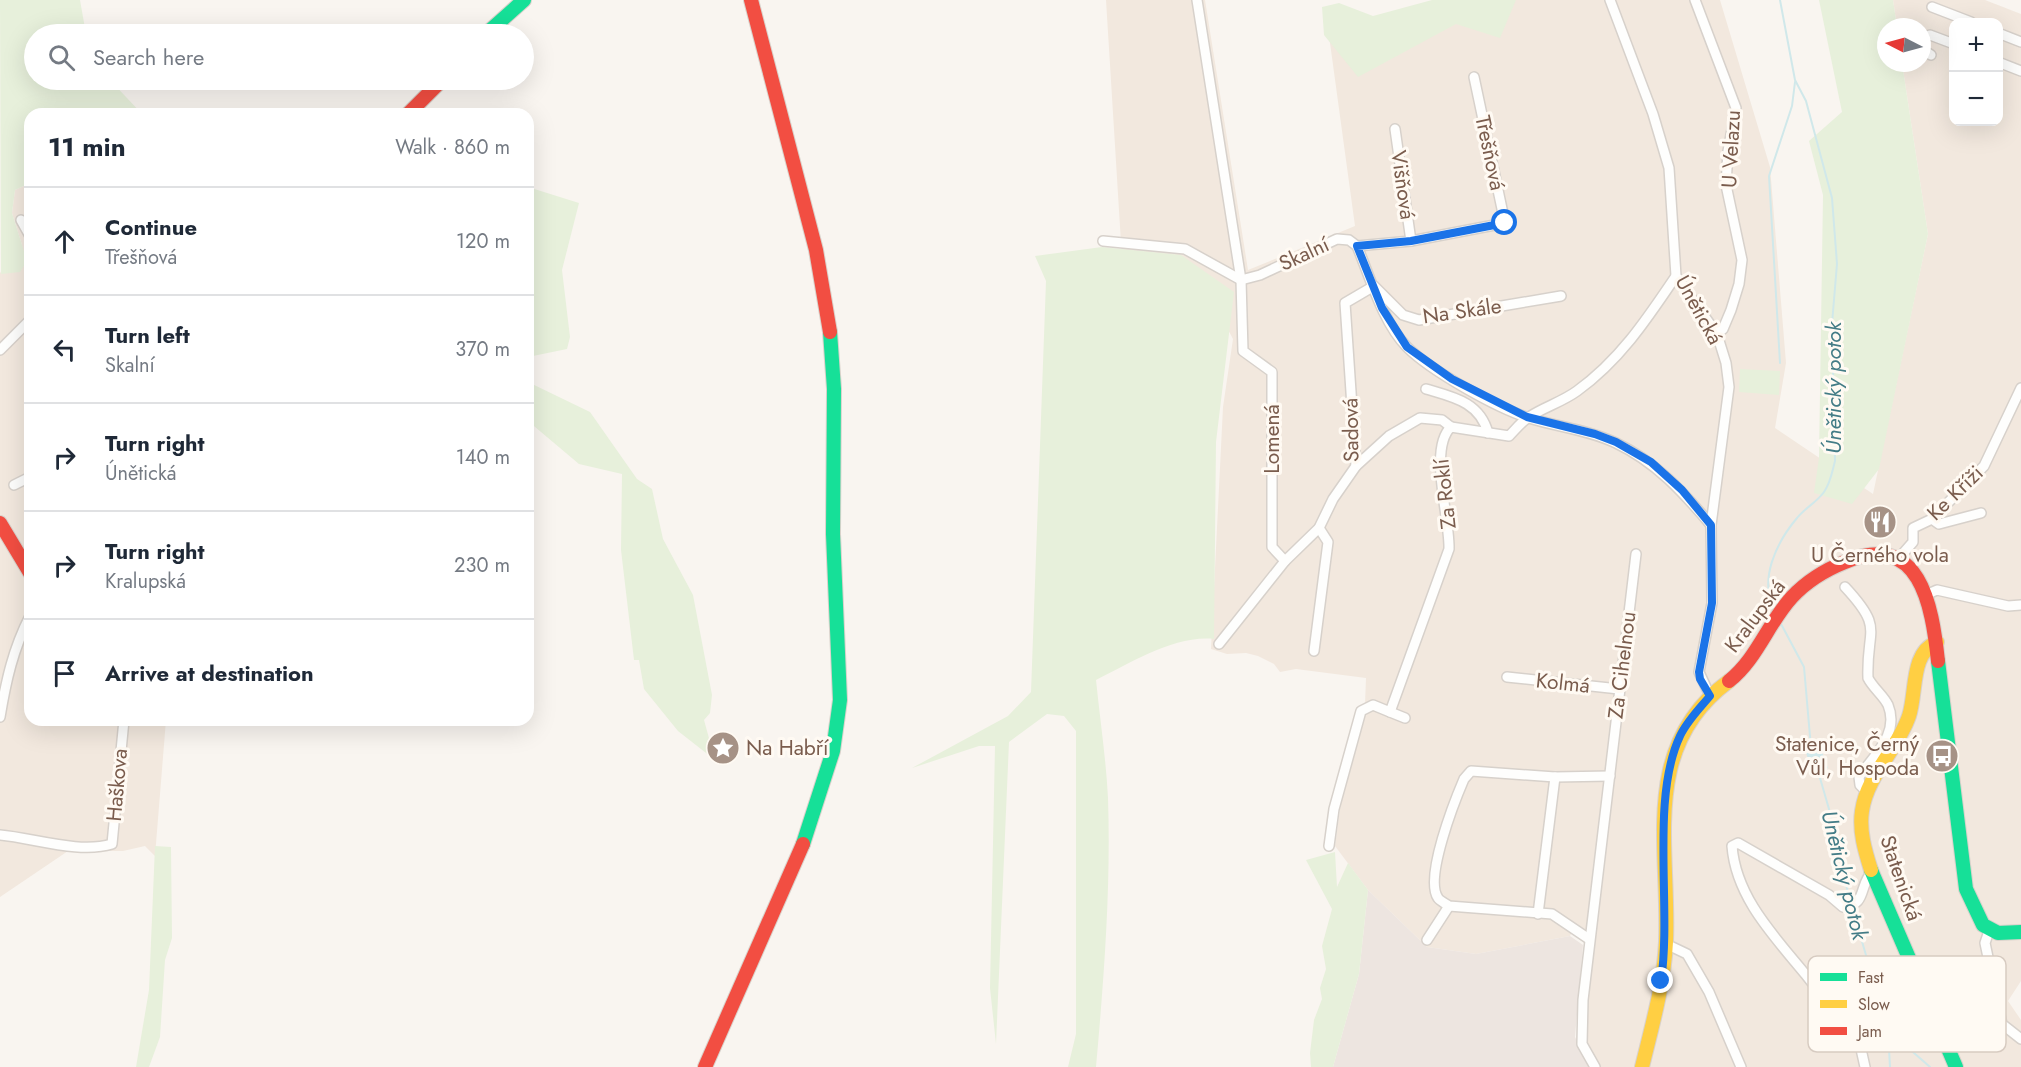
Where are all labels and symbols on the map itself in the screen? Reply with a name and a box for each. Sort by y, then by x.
north arrow [1877,18,1931,72]
street label: U Velazu [1714,109,1748,189]
street label: Třešňová [1467,113,1513,193]
street label: Višňová [1383,149,1423,221]
route start [1491,209,1517,235]
street label: Skalní [1274,229,1335,279]
street label: Únětická [1668,270,1730,350]
street label: Na Skále [1421,291,1504,331]
water label: Únětický potok [1817,320,1849,454]
street label: Sadová [1335,398,1367,462]
street label: Lomená [1257,404,1287,474]
street label: Za Roklí [1426,456,1464,531]
street label: Ke Kříži [1920,459,1990,527]
restaurant icon: U Černého vola [1862,504,1898,540]
place label: U Černého vola [1811,540,1949,570]
street label: Kralupská [1717,573,1793,659]
street label: Za Cihelnou [1601,610,1643,720]
street label: Kolmá [1535,665,1591,701]
place label: Statenice, Černý Vůl, Hospoda [1775,729,1920,783]
place icon: Na Habří [705,730,741,766]
place label: Na Habří [746,733,830,763]
bus stop icon: Statenice, Černý Vůl, Hospoda [1924,738,1960,774]
street label: Haškova [99,747,135,823]
water label: Únětický potok [1813,807,1877,945]
street label: Statenická [1872,831,1930,925]
legend [1808,956,2006,1052]
text: Fast [1858,966,1884,989]
route end [1647,967,1673,993]
text: Slow [1858,993,1890,1016]
text: Jam [1856,1020,1882,1043]

